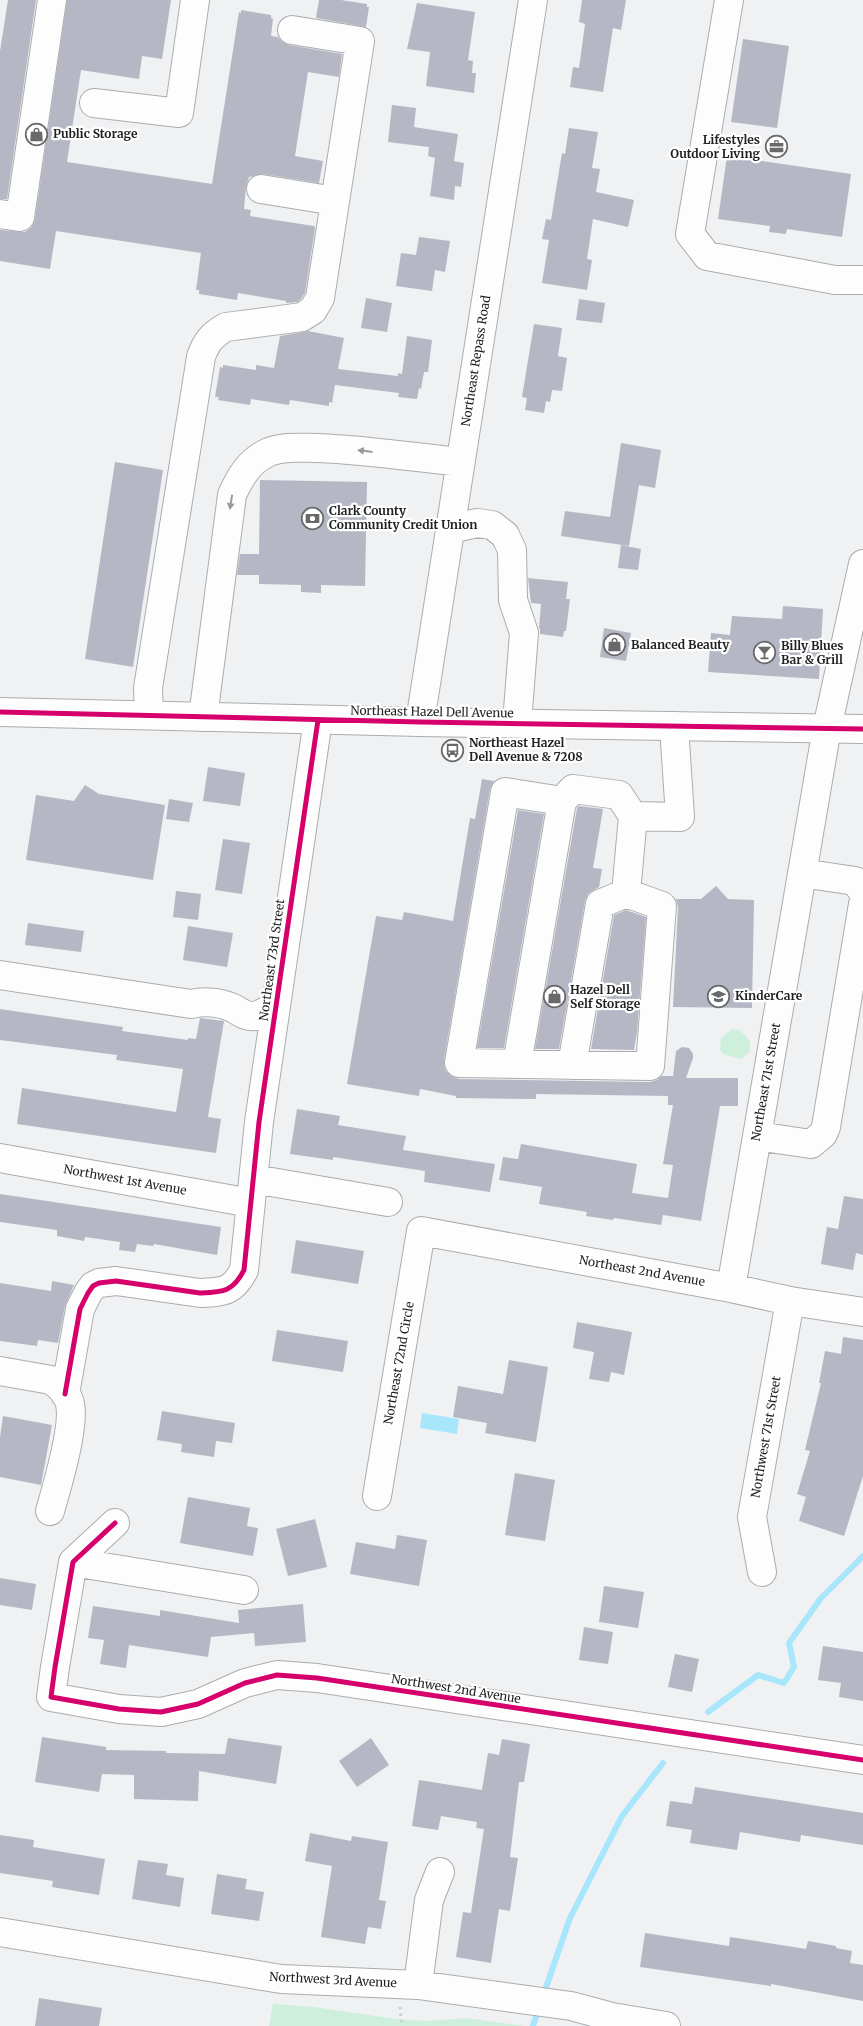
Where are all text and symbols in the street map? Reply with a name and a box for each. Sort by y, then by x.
shop icon: Public Storage [25,122,49,146]
place label: Public Storage [53,126,138,141]
place label: Lifestyles Outdoor Living [670,132,760,161]
office icon: Lifestyles Outdoor Living [764,135,788,159]
street label: Northeast Repass Road [458,294,493,427]
one-way arrow [357,447,373,455]
one-way arrow [227,494,235,510]
place label: Clark County Community Credit Union [329,503,477,532]
bank icon: Clark County Community Credit Union [301,506,325,530]
shop icon: Balanced Beauty [603,633,627,657]
place label: Balanced Beauty [631,637,730,652]
place label: Billy Blues Bar & Grill [781,638,843,667]
bar icon: Billy Blues Bar & Grill [753,641,777,665]
street label: Northeast Hazel Dell Avenue [350,703,514,720]
place label: Northeast Hazel Dell Avenue & 7208 [469,735,583,764]
bus stop icon: Northeast Hazel Dell Avenue & 7208 [441,738,465,762]
street label: Northeast 73rd Street [256,898,288,1022]
place label: Hazel Dell Self Storage [570,982,641,1011]
school or university icon: KinderCare [707,984,731,1008]
shop icon: Hazel Dell Self Storage [542,985,566,1009]
place label: KinderCare [735,988,803,1003]
street label: Northeast 71st Street [748,1021,783,1142]
street label: Northwest 1st Avenue [62,1161,188,1198]
street label: Northeast 2nd Avenue [578,1252,706,1289]
street label: Northeast 72nd Circle [380,1300,417,1426]
street label: Northwest 71st Street [747,1375,784,1499]
street label: Northwest 2nd Avenue [390,1671,522,1706]
street label: Northwest 3rd Avenue [269,1969,397,1990]

